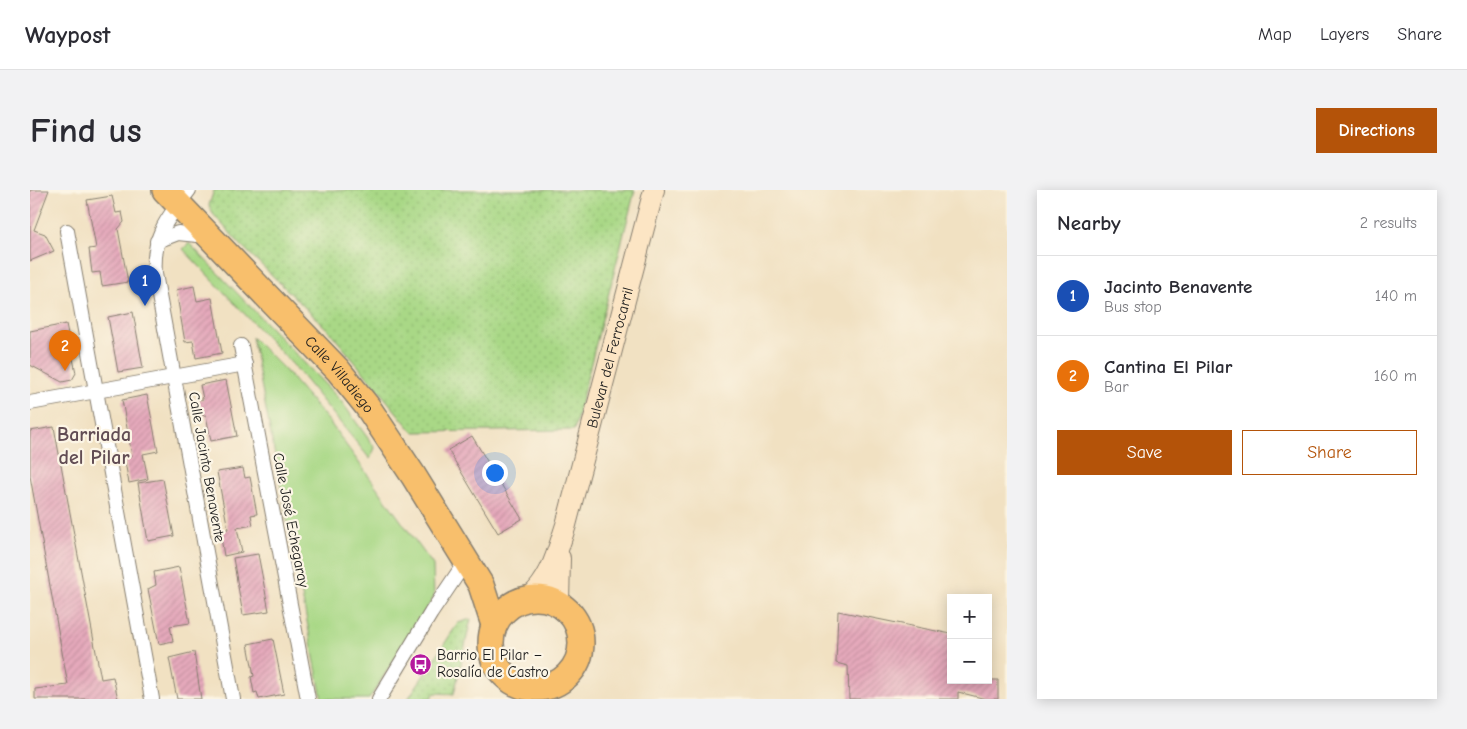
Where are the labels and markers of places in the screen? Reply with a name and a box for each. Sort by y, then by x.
pin: 1 [129,265,161,306]
pin: 2 [49,330,81,371]
place label: Barrio El Pilar – Rosalía de Castro [437,646,549,681]
bus stop icon: Barrio El Pilar – Rosalía de Castro [409,652,433,676]

